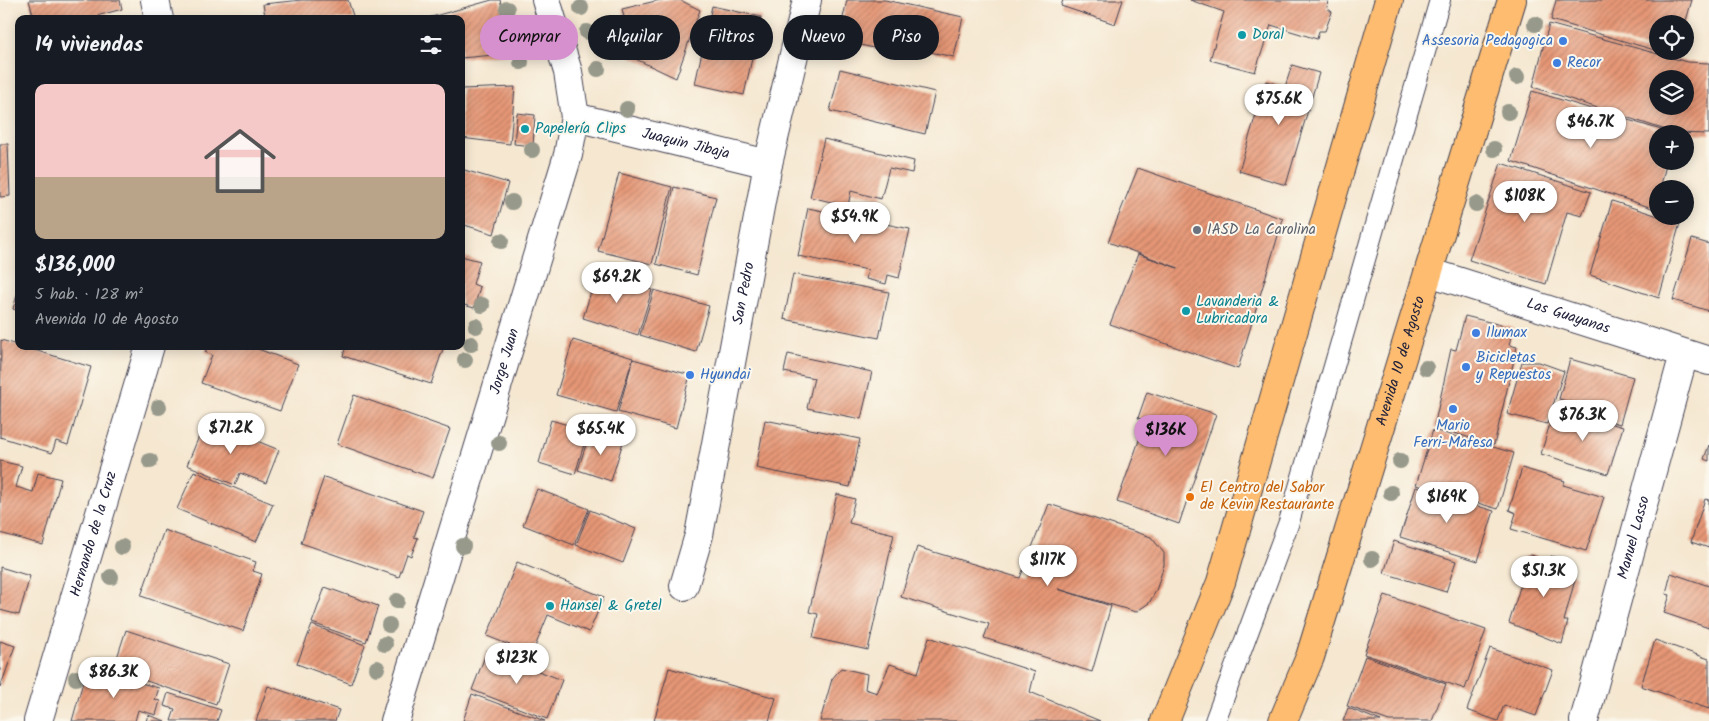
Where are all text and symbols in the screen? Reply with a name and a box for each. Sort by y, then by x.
chip: Comprar [480,15,578,60]
chip: Alquilar [588,15,680,60]
chip: Filtros [690,15,773,60]
chip: Nuevo [783,15,863,60]
chip: Piso [873,15,939,60]
map controls [1649,15,1694,225]
button: locate [1649,15,1694,60]
place label: Doral [1252,23,1284,47]
text: 14 viviendas [35,29,143,62]
marker: Doral [1236,29,1248,41]
place label: Assesoria Pedagogica [1422,29,1553,53]
icon: filters [417,31,445,59]
marker: Assesoria Pedagogica [1557,35,1569,47]
place label: Recor [1567,51,1602,75]
marker: Recor [1551,57,1563,69]
button: layers [1649,70,1694,115]
pin: $75.6K [1238,84,1320,126]
text: $75.6K [1255,87,1303,112]
pin: $46.7K [1550,106,1632,149]
text: $46.7K [1567,110,1615,135]
icon: home [195,116,285,206]
place label: Papelería Clips [535,117,627,141]
street label: Juaquin Jibaja [639,122,732,166]
marker: Papelería Clips [519,123,531,135]
button: + [1649,125,1694,170]
pin: $108K [1490,180,1560,223]
button: − [1649,180,1694,225]
text: $108K [1504,184,1546,209]
pin: $54.9K [814,202,896,244]
text: $54.9K [831,205,879,230]
place label: IASD La Carolina [1207,218,1316,242]
marker: IASD La Carolina [1191,224,1203,236]
text: $136,000 [35,249,114,282]
street label: San Pedro [726,260,762,327]
pin: $69.2K [576,262,658,304]
text: $69.2K [593,265,642,290]
text: 5 hab. · 128 m² [35,282,143,307]
place label: Lavanderia & Lubricadora [1196,290,1279,331]
street label: Las Guayanas [1523,292,1614,341]
street label: Avenida 10 de Agosto [1370,293,1432,429]
marker: Lavanderia & Lubricadora [1180,305,1192,317]
text: Avenida 10 de Agosto [35,307,179,332]
place label: Ilumax [1486,321,1528,345]
street label: Jorge Juan [483,325,526,397]
marker: Ilumax [1470,327,1482,339]
place label: Bicicletas y Repuestos [1475,346,1552,387]
marker: Bicicletas y Repuestos [1460,361,1472,373]
place label: Hyundai [700,363,752,387]
marker: Hyundai [684,369,696,381]
pin: $76.3K [1542,400,1624,442]
marker: Mario Ferri-Mafesa [1447,403,1459,415]
text: $76.3K [1559,403,1607,428]
pin: $71.2K [190,412,272,455]
pin: $65.4K [560,414,642,456]
pin: $136K [1131,414,1201,457]
place label: Mario Ferri-Mafesa [1413,414,1493,455]
text: $71.2K [209,416,253,441]
text: $65.4K [577,417,625,442]
text: $136K [1145,418,1187,443]
street label: Hernando de la Cruz [64,468,124,600]
place label: El Centro del Sabor de Kevin Restaurante [1200,476,1335,517]
pin: $169K [1412,482,1482,524]
text: $169K [1427,485,1467,510]
marker: El Centro del Sabor de Kevin Restaurante [1184,491,1196,503]
street label: Manuel Lasso [1611,493,1657,582]
pin: $117K [1013,544,1083,587]
text: $117K [1030,548,1066,573]
pin: $51.3K [1503,556,1585,598]
text: $51.3K [1522,559,1566,584]
place label: Hansel & Gretel [560,594,662,618]
marker: Hansel & Gretel [544,600,556,612]
pin: $123K [482,642,552,685]
text: $123K [496,646,538,671]
pin: $86.3K [73,656,155,699]
text: $86.3K [89,660,139,685]

